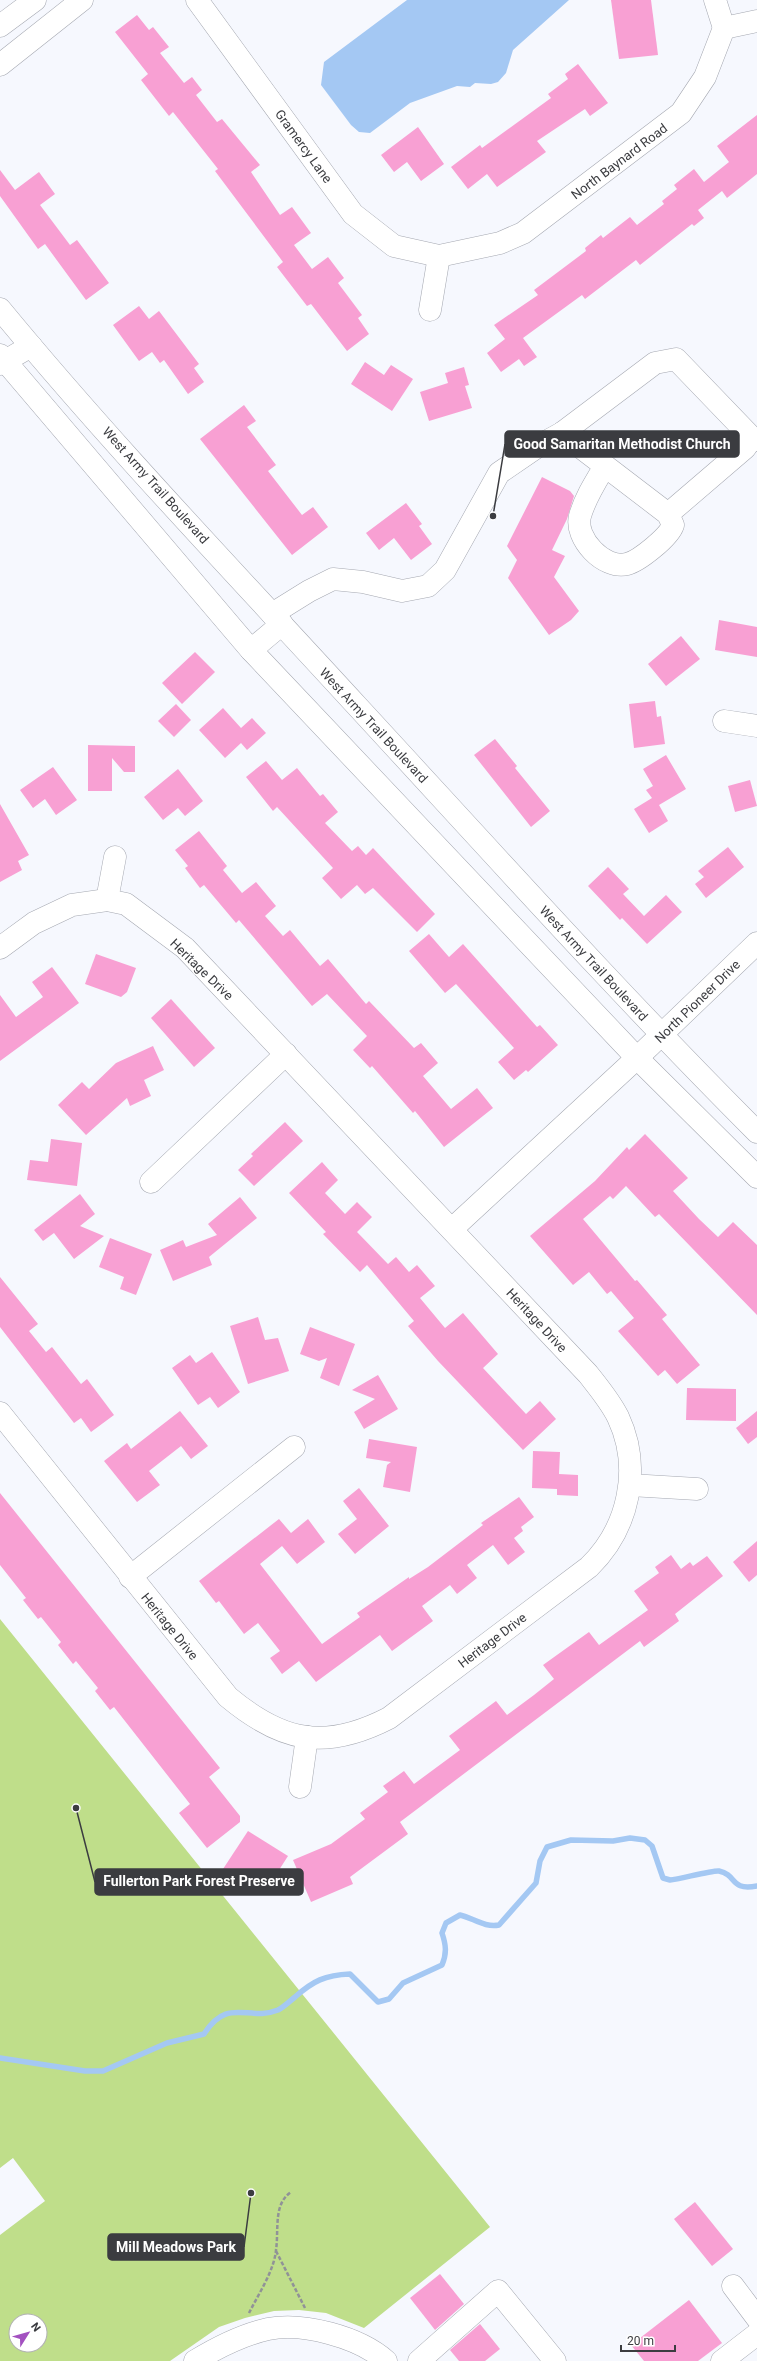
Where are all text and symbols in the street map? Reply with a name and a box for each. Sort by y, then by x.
street label: Gramercy Lane [272,107,335,186]
street label: North Baynard Road [568,120,670,202]
street label: West Army Trail Boulevard [99,424,212,547]
callout: Good Samaritan Methodist Church [505,431,739,457]
text: Good Samaritan Methodist Church [513,436,731,452]
street label: West Army Trail Boulevard [317,665,431,786]
street label: West Army Trail Boulevard [537,903,651,1024]
street label: Heritage Drive [167,936,236,1003]
street label: North Pioneer Drive [652,957,743,1046]
street label: Heritage Drive [503,1285,570,1355]
street label: Heritage Drive [138,1590,201,1663]
street label: Heritage Drive [455,1610,530,1671]
callout: Fullerton Park Forest Preserve [95,1869,303,1895]
text: Fullerton Park Forest Preserve [103,1873,295,1889]
callout: Mill Meadows Park [108,2234,244,2260]
text: Mill Meadows Park [116,2239,236,2255]
north arrow [8,2313,48,2353]
text: N [28,2320,43,2334]
scale bar [621,2327,675,2353]
text: 20 m [627,2334,654,2348]

